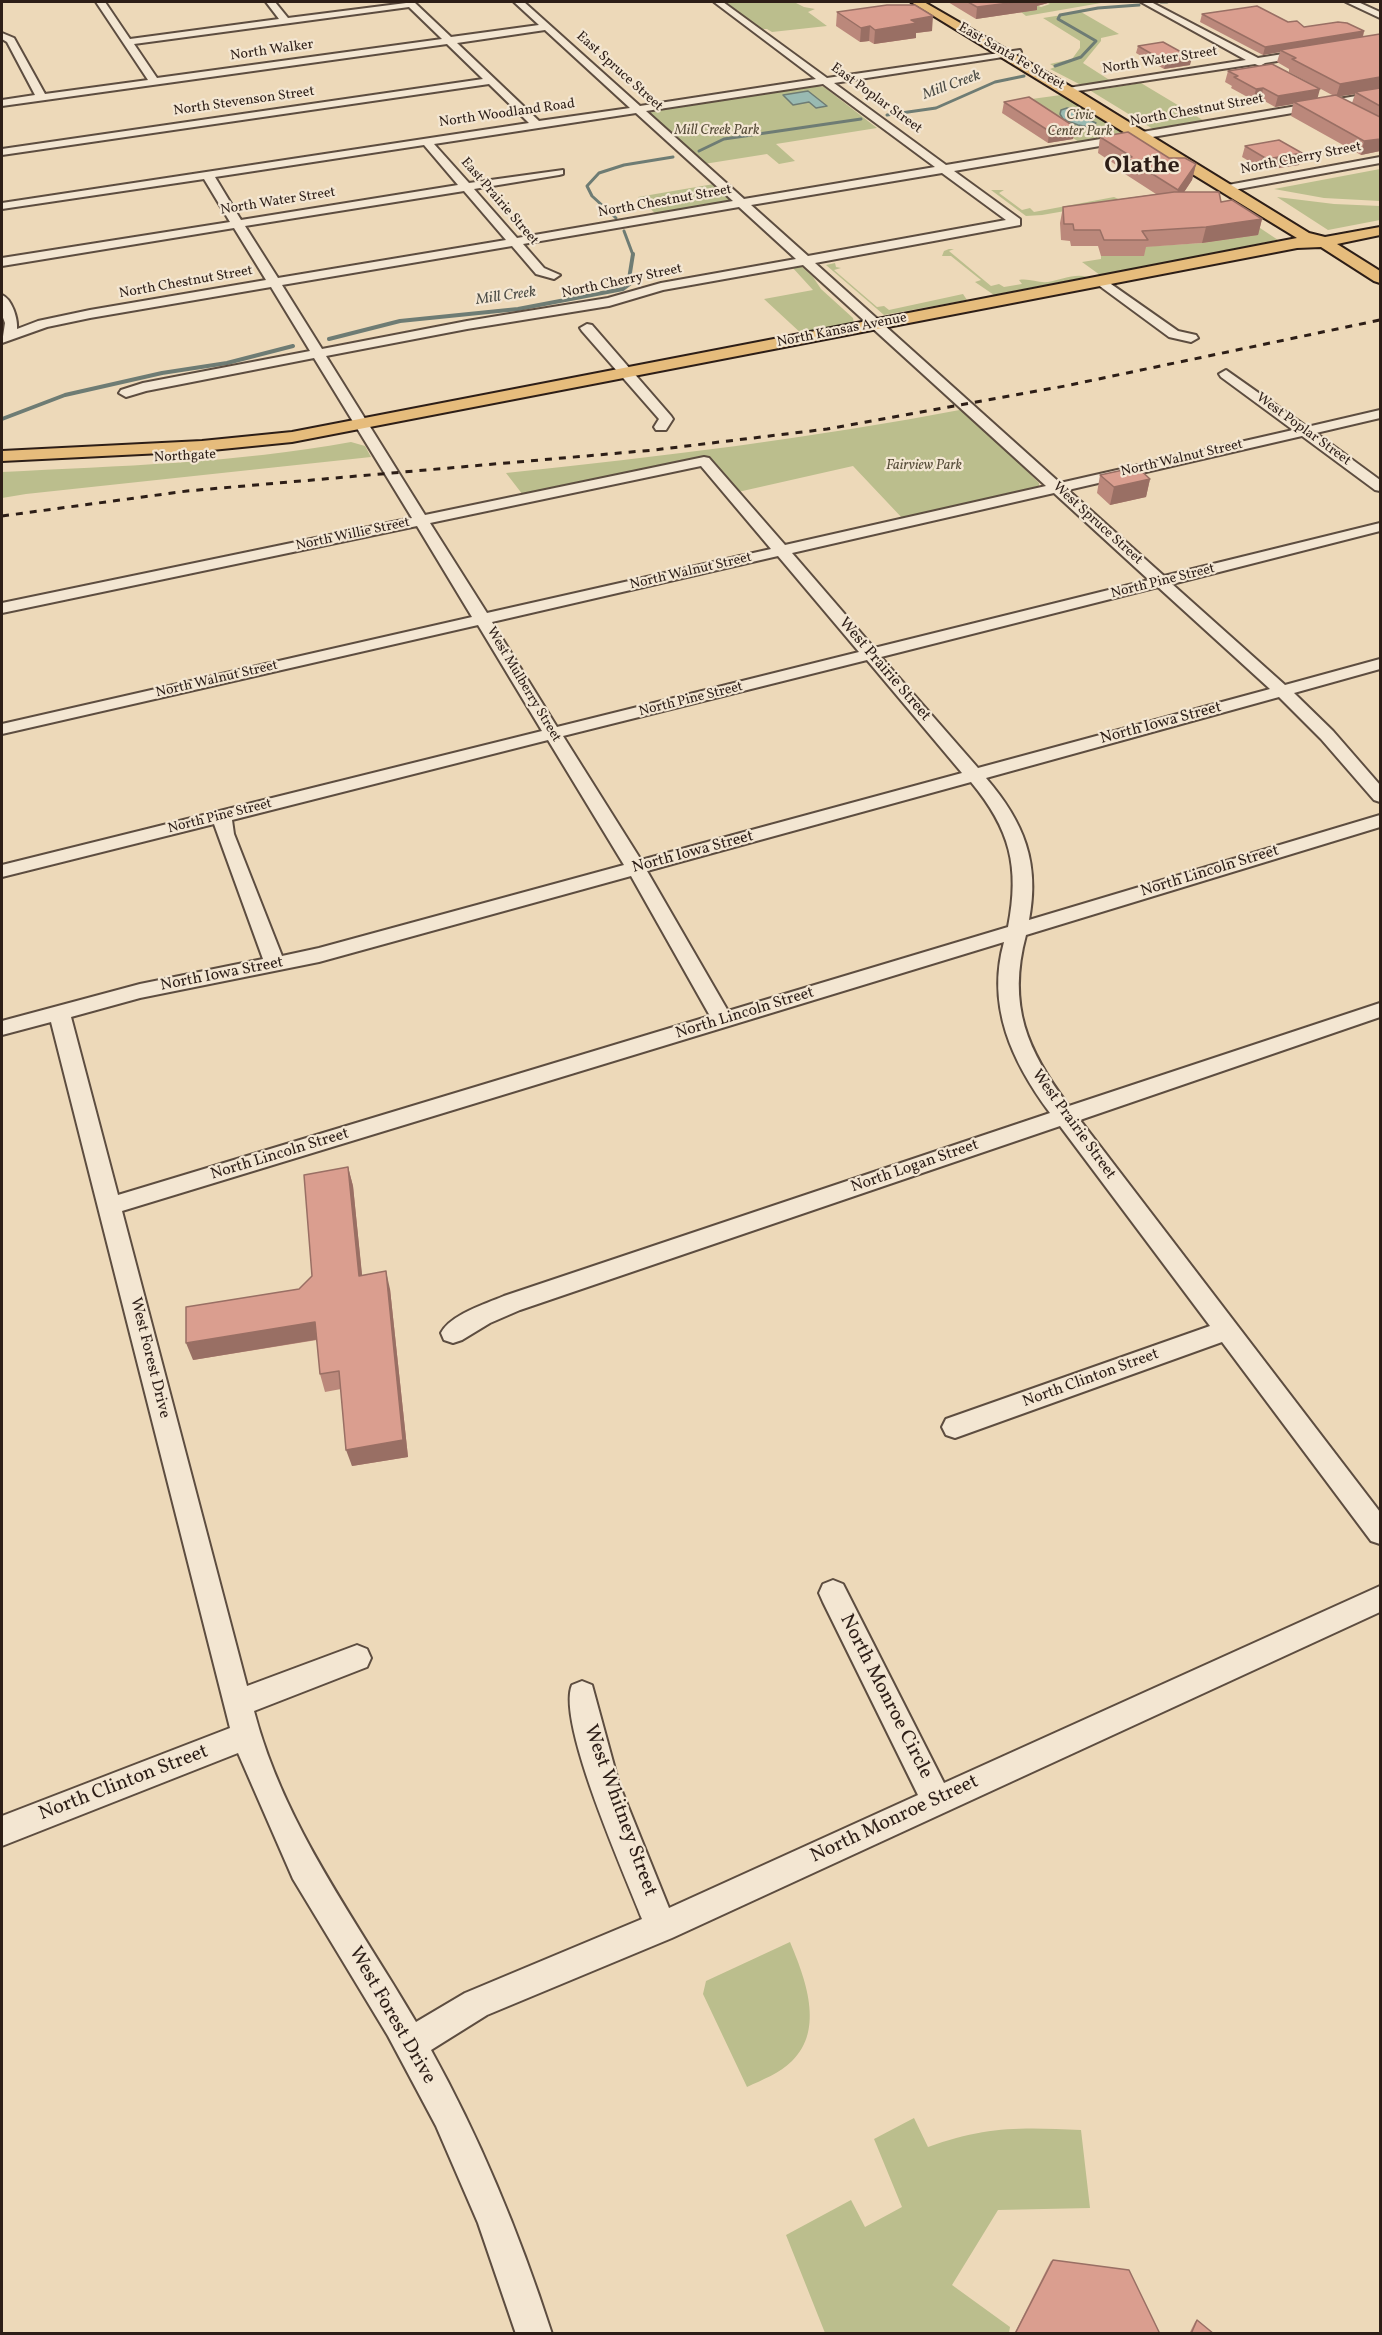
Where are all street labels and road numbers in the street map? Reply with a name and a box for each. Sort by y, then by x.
street label: East Santa Fe Street [955,20,1067,94]
street label: East Spruce Street [572,29,666,115]
street label: North Walker [229,37,315,65]
street label: North Water Street [1101,44,1219,78]
street label: East Poplar Street [827,60,925,138]
street label: North Stevenson Street [172,84,316,120]
street label: North Chestnut Street [1129,91,1265,131]
street label: North Woodland Road [438,96,576,132]
street label: North Cherry Street [1239,139,1363,179]
street label: East Prairie Street [456,155,542,249]
street label: North Chestnut Street [597,182,733,222]
street label: North Water Street [219,185,337,219]
street label: North Cherry Street [560,261,684,303]
street label: North Chestnut Street [118,263,254,303]
street label: North Kansas Avenue [776,310,908,352]
street label: West Poplar Street [1252,390,1354,470]
street label: North Walnut Street [1119,437,1245,481]
street label: Northgate [153,447,217,467]
street label: West Spruce Street [1049,479,1145,569]
street label: North Willie Street [294,515,412,555]
street label: North Walnut Street [628,550,754,594]
street label: North Pine Street [1109,561,1217,603]
street label: West Prairie Street [834,614,934,726]
street label: West Mulberry Street [482,624,564,746]
street label: North Walnut Street [154,658,280,702]
street label: North Pine Street [637,679,745,721]
street label: North Iowa Street [1098,699,1224,749]
street label: North Pine Street [166,796,274,838]
street label: North Iowa Street [630,828,756,878]
street label: North Lincoln Street [1138,842,1282,902]
street label: North Iowa Street [159,954,285,996]
street label: North Lincoln Street [673,984,817,1044]
street label: West Prairie Street [1027,1066,1119,1184]
street label: North Lincoln Street [208,1125,352,1185]
street label: North Logan Street [849,1136,981,1198]
street label: West Forest Drive [125,1296,173,1420]
street label: North Clinton Street [1020,1345,1162,1413]
street label: North Monroe Circle [833,1611,937,1783]
street label: West Whitney Street [577,1722,661,1900]
street label: North Clinton Street [36,1741,212,1827]
street label: North Monroe Street [807,1771,983,1869]
street label: West Forest Drive [342,1943,440,2089]

